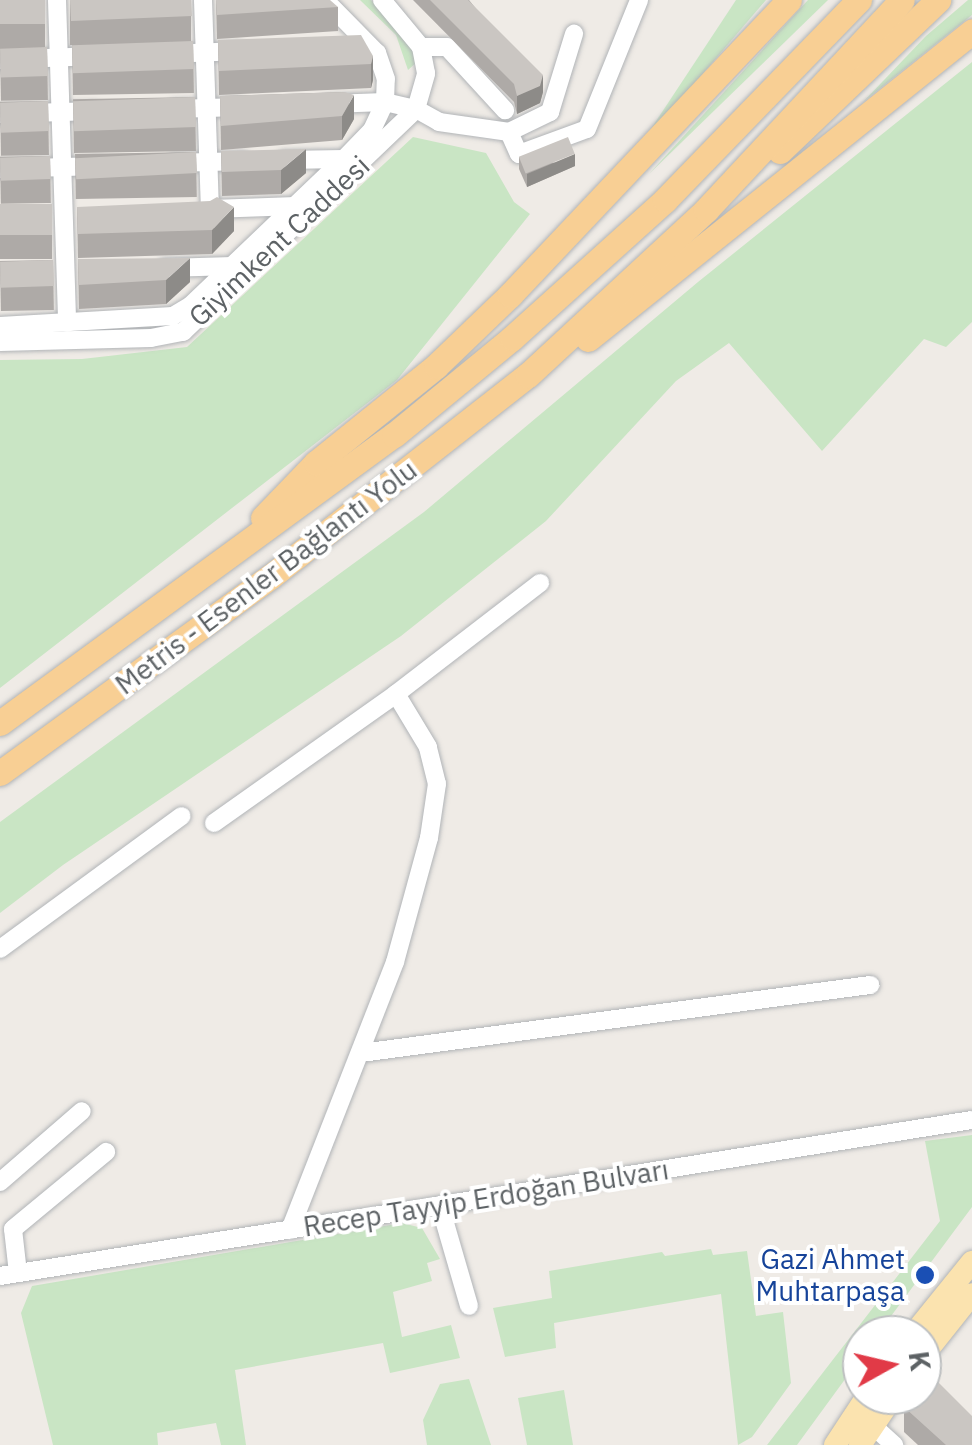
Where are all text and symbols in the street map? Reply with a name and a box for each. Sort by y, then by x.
street label: Giyimkent Caddesi [182,149,376,333]
street label: Metris - Esenler Bağlantı Yolu [109,453,423,701]
street label: Recep Tayyip Erdoğan Bulvarı [301,1153,671,1243]
place label: Gazi Ahmet Muhtarpaşa [756,1242,905,1308]
marker: Gazi Ahmet Muhtarpaşa [914,1264,936,1286]
north arrow [842,1315,942,1415]
text: K [901,1349,940,1373]

